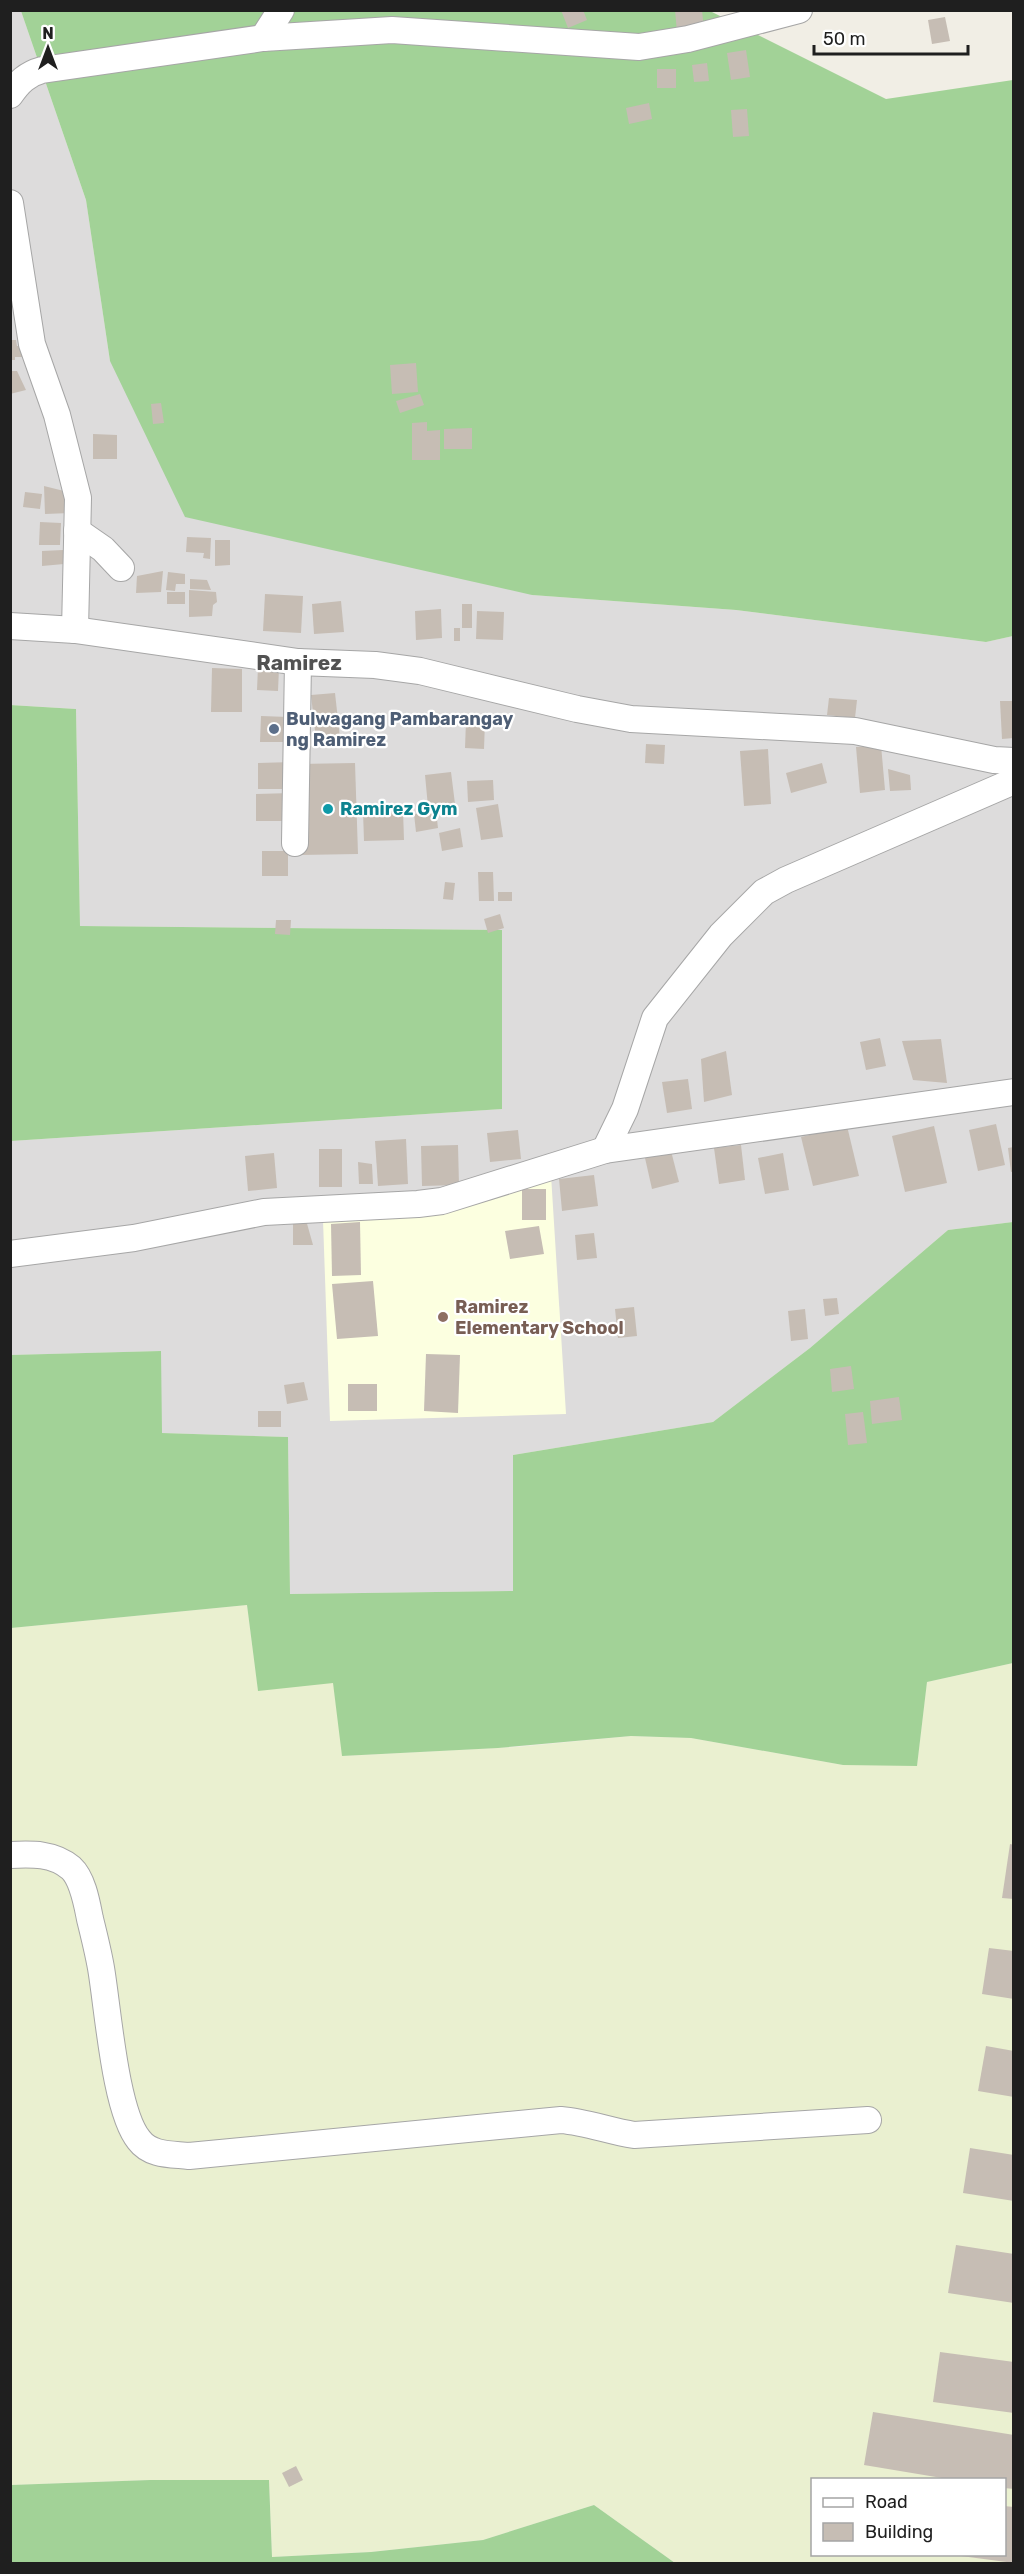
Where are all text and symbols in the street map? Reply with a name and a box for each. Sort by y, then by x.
north arrow [18,18,78,78]
scale bar [814,18,968,56]
text: N [42,24,54,43]
text: 50 m [823,28,866,50]
district label: Ramirez [256,650,342,675]
place label: Bulwagang Pambarangay ng Ramirez [286,708,514,751]
marker: Bulwagang Pambarangay ng Ramirez [267,722,281,736]
place label: Ramirez Gym [340,798,457,820]
marker: Ramirez Gym [321,802,335,816]
place label: Ramirez Elementary School [455,1296,624,1339]
marker: Ramirez Elementary School [436,1310,450,1324]
legend [811,2478,1006,2556]
text: Road [865,2491,908,2513]
text: Building [865,2521,933,2543]

